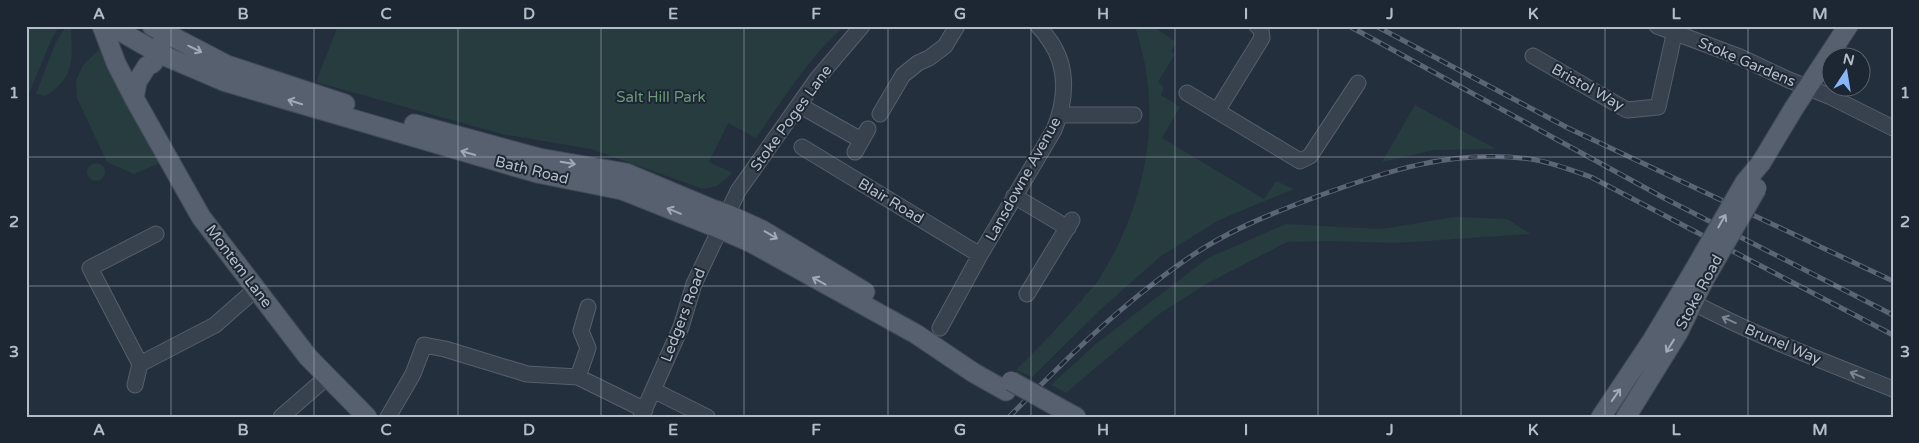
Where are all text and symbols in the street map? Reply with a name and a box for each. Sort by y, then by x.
text: A [93,4,105,24]
text: B [237,4,249,24]
text: C [380,4,392,24]
text: D [523,4,535,24]
text: E [668,4,678,24]
text: F [811,4,821,24]
text: G [954,4,966,24]
text: H [1097,4,1109,24]
text: I [1244,4,1248,24]
text: J [1385,4,1394,24]
text: K [1528,4,1539,24]
text: L [1671,4,1681,24]
text: M [1812,4,1828,24]
street label: Stoke Gardens [1696,33,1798,91]
one-way arrow [187,45,202,54]
north arrow [1822,48,1872,98]
text: N [1841,50,1856,69]
street label: Bristol Way [1549,60,1627,114]
street label: Stoke Poges Lane [746,61,836,175]
text: 1 [9,83,19,103]
text: 1 [1900,83,1910,103]
park label: Salt Hill Park [616,88,706,106]
one-way arrow [287,97,303,107]
street label: Lansdowne Avenue [981,114,1065,244]
one-way arrow [460,147,476,157]
street label: Bath Road [493,152,571,188]
one-way arrow [559,159,575,169]
street label: Blair Road [855,174,927,228]
one-way arrow [667,205,682,215]
text: 2 [9,212,19,232]
text: 2 [1900,212,1910,232]
one-way arrow [1717,214,1727,229]
street label: Montem Lane [202,221,276,311]
one-way arrow [763,231,777,241]
street label: Stoke Road [1672,252,1726,332]
street label: Ledgers Road [657,266,709,364]
one-way arrow [812,276,827,286]
one-way arrow [1722,315,1737,325]
street label: Brunel Way [1742,320,1824,368]
one-way arrow [1665,338,1675,352]
text: 3 [9,342,19,362]
text: 3 [1900,342,1910,362]
one-way arrow [1850,370,1865,379]
one-way arrow [1611,388,1621,402]
text: A [93,420,105,440]
text: B [237,420,249,440]
text: C [380,420,392,440]
text: D [523,420,535,440]
text: E [668,420,678,440]
text: F [811,420,821,440]
text: G [954,420,966,440]
text: H [1097,420,1109,440]
text: I [1244,420,1248,440]
text: J [1385,420,1394,440]
text: K [1528,420,1539,440]
text: L [1671,420,1681,440]
text: M [1812,420,1828,440]

